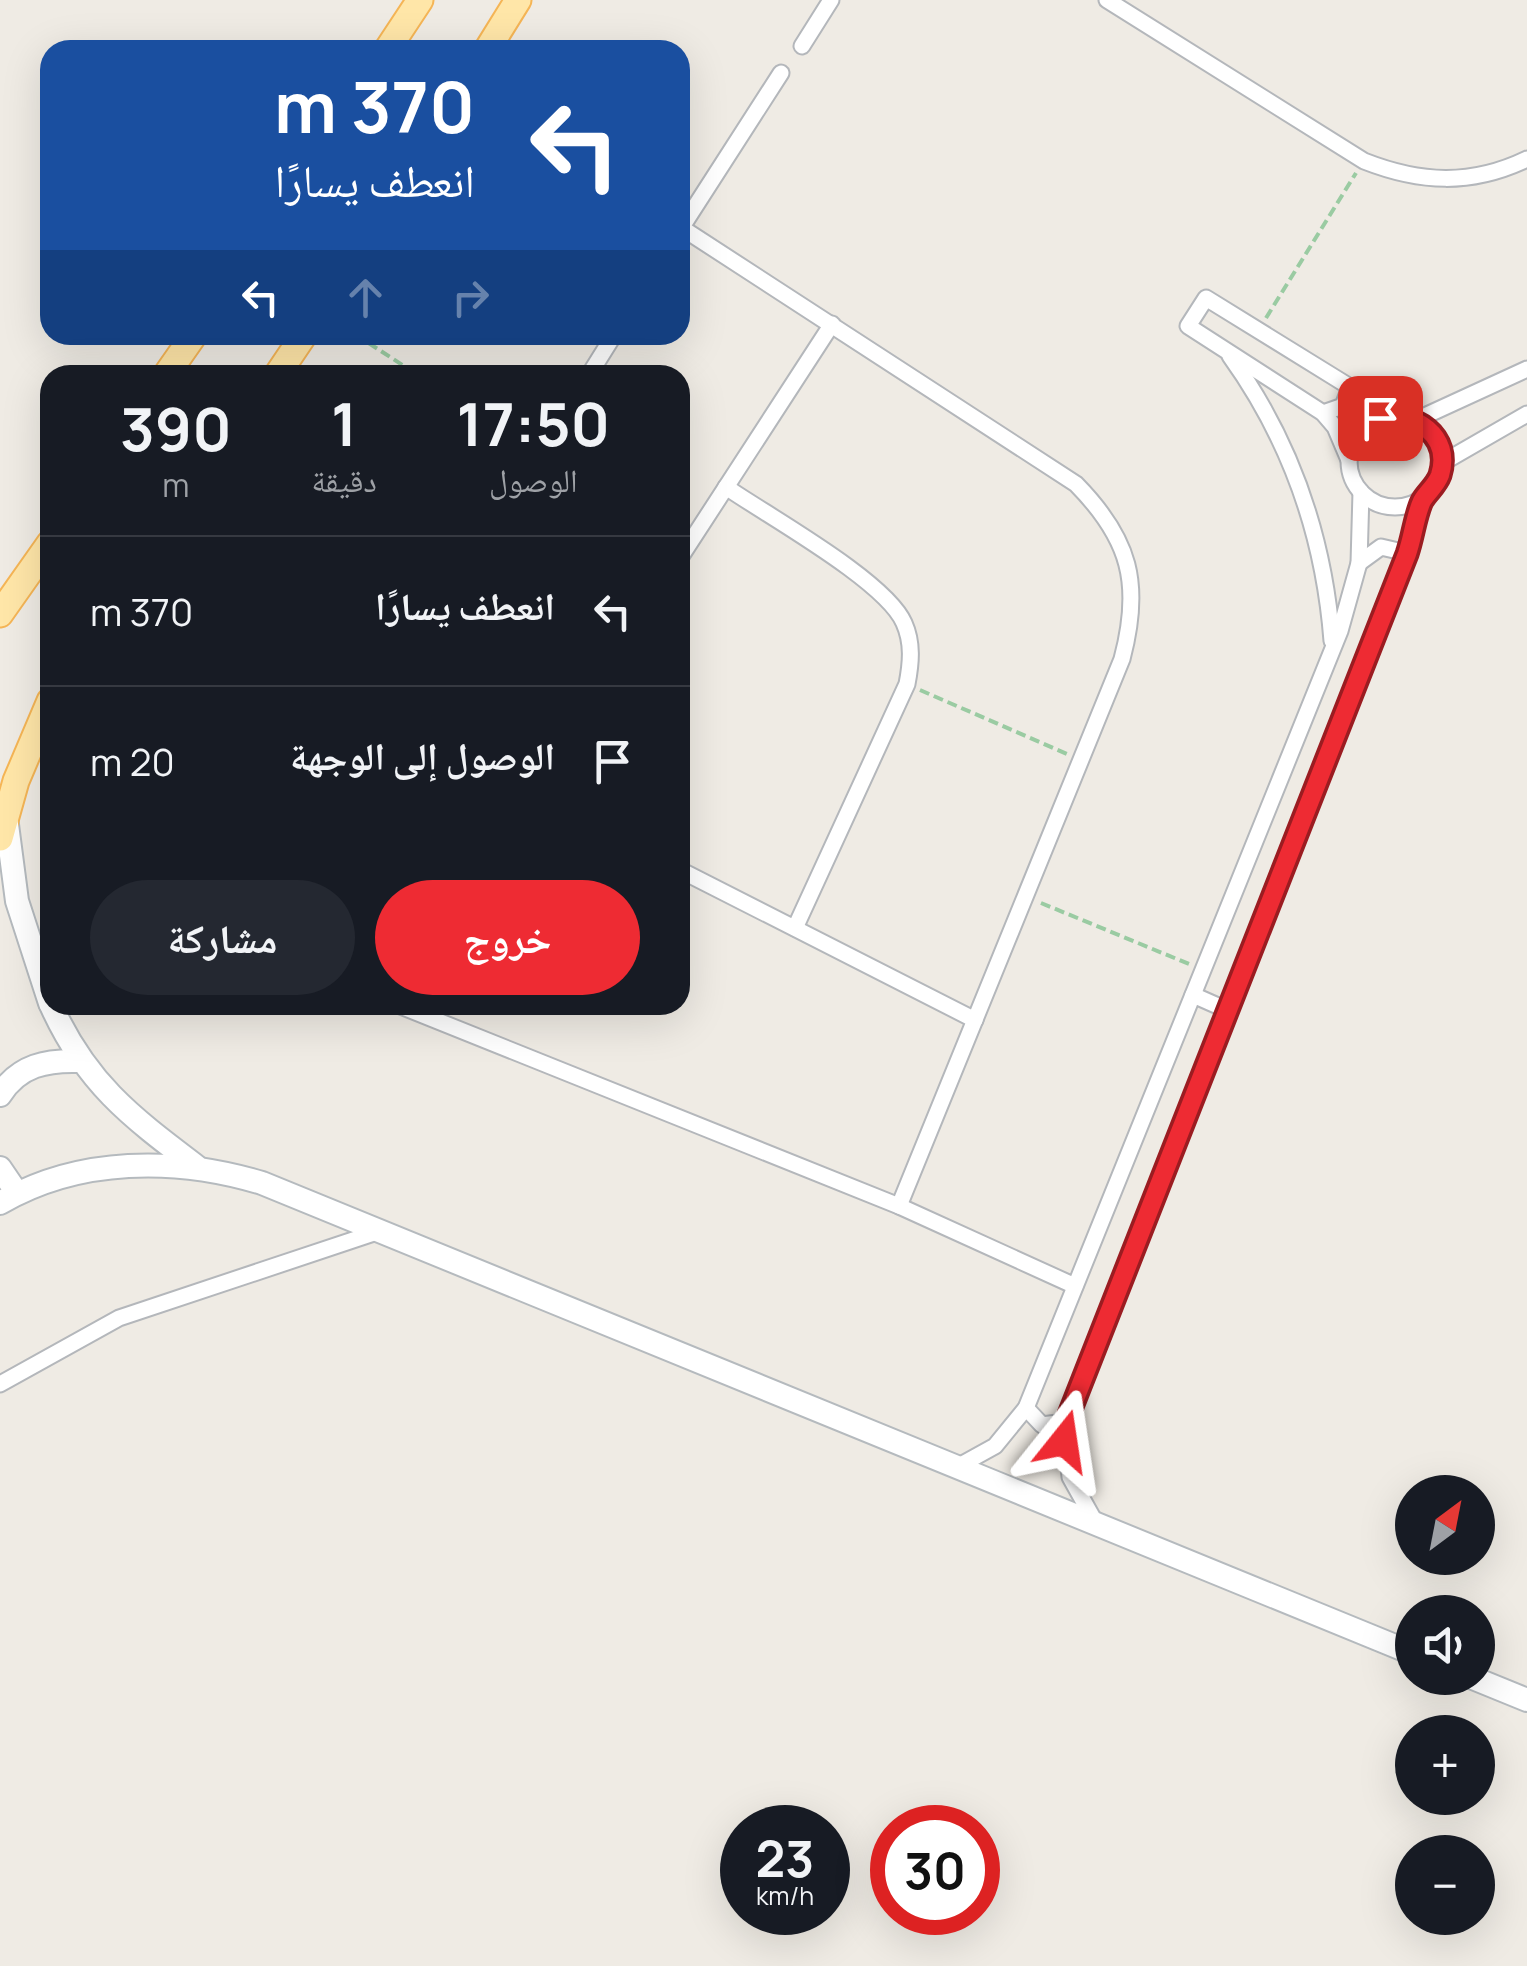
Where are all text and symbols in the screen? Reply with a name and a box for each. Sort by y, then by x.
text: 370 m [274,58,475,154]
icon: left [510,80,640,210]
text: انعطف يسارًا [274,149,475,211]
icon: left [233,270,288,325]
icon: ahead [338,270,393,325]
icon: right [443,270,498,325]
pin [1338,376,1423,461]
text: 1 [331,382,357,464]
text: 17:50 [457,382,610,464]
text: 390 [120,387,232,469]
icon: arrive [1353,391,1408,446]
text: دقيقة [312,458,377,502]
text: الوصول [489,458,578,502]
text: m [162,463,189,507]
text: انعطف يسارًا [375,579,555,631]
icon: left [585,584,640,639]
text: 370 m [90,585,193,637]
text: الوصول إلى الوجهة [290,729,555,781]
icon: arrive [585,734,640,789]
text: 20 m [90,735,175,787]
button: مشاركة [90,880,355,995]
button: خروج [375,880,640,995]
position arrow [1012,1389,1116,1493]
north arrow [1395,1475,1495,1575]
map controls [1395,1475,1495,1935]
button: sound [1395,1595,1495,1695]
button: + [1395,1715,1495,1815]
speed limit sign: 30 [870,1805,1000,1935]
text: 23 [756,1824,814,1892]
button: − [1395,1835,1495,1935]
text: km/h [756,1878,814,1913]

